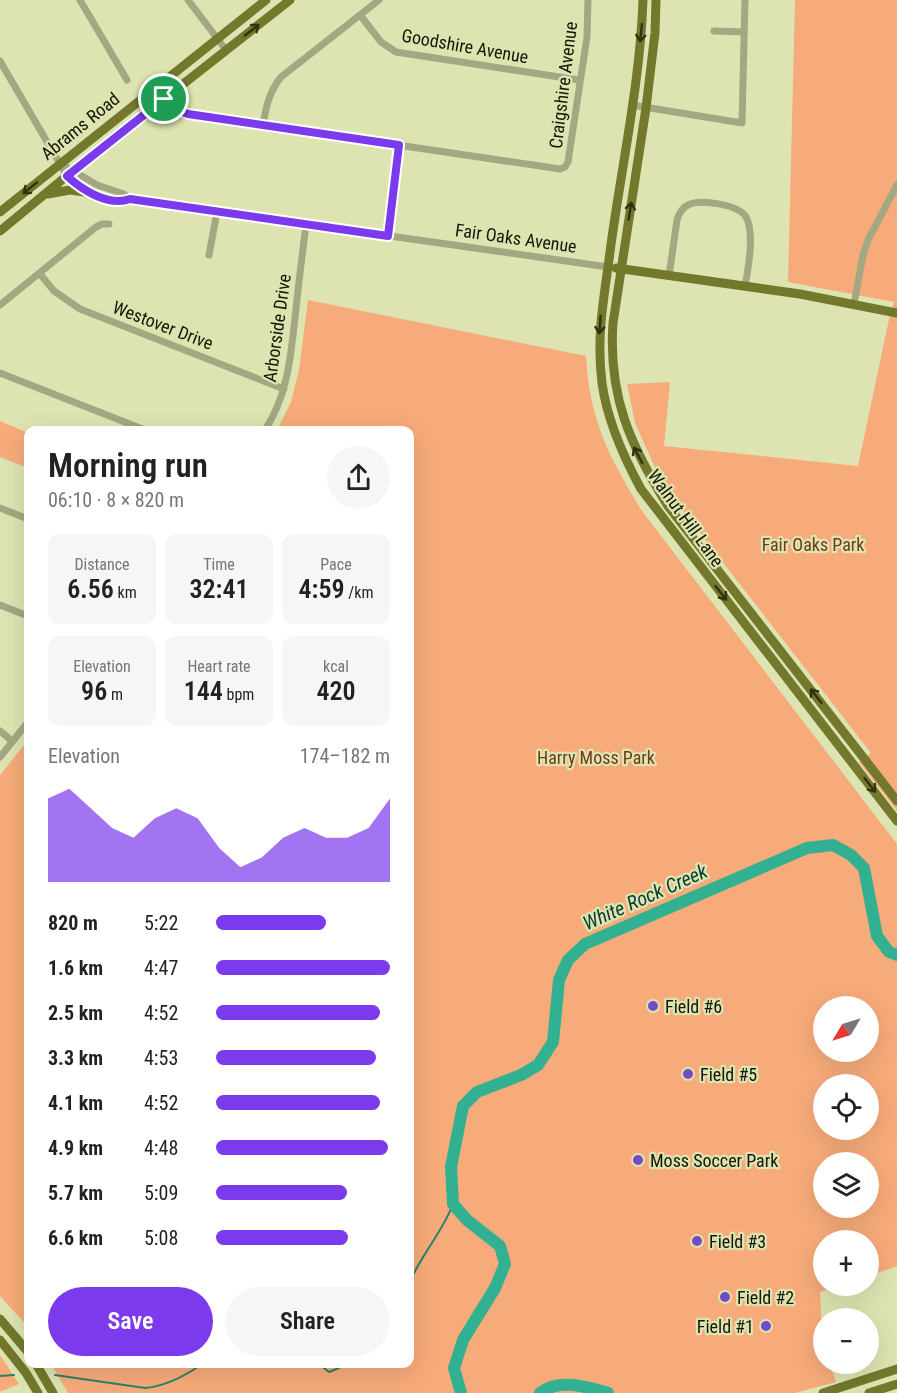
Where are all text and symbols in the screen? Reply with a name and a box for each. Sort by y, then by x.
street label: Craigshire Avenue [545,20,581,150]
one-way arrow [635,23,646,43]
one-way arrow [243,24,259,36]
street label: Goodshire Avenue [400,25,530,67]
pin [138,73,189,124]
icon: arrive [147,82,180,115]
street label: Abrams Road [36,88,124,164]
one-way arrow [22,181,38,194]
one-way arrow [625,202,636,221]
street label: Fair Oaks Avenue [454,219,578,257]
street label: Arborside Drive [259,273,295,383]
street label: Westover Drive [110,296,216,354]
one-way arrow [594,315,605,335]
text: Morning run [48,446,208,485]
button: share [327,446,390,509]
one-way arrow [632,447,644,465]
street label: Walnut Hill Lane [644,465,728,571]
text: 06:10 · 8 × 820 m [48,488,184,512]
park label: Fair Oaks Park [762,534,864,555]
text: Distance [74,555,130,574]
text: Time [203,555,235,574]
text: Pace [320,555,352,574]
text: 6.56 [67,574,114,604]
text: 32:41 [189,574,249,604]
text: 4:59 [299,574,345,604]
text: km [114,583,137,602]
text: /km [345,583,373,602]
one-way arrow [715,585,728,601]
text: Elevation [73,657,131,676]
text: Heart rate [187,657,251,676]
text: kcal [323,657,349,676]
text: 96 [81,676,107,706]
text: 144 [184,676,223,706]
text: 420 [316,676,356,706]
text: m [107,685,123,704]
text: bpm [223,685,254,704]
one-way arrow [810,689,823,705]
text: Elevation [48,744,120,768]
text: 174–182 m [300,744,390,768]
park label: Harry Moss Park [537,747,655,768]
one-way arrow [863,777,876,793]
water label: White Rock Creek [579,858,712,935]
text: 820 m [48,911,98,935]
text: 5:22 [144,911,178,935]
text: 1.6 km [48,956,103,980]
text: 4:47 [144,956,178,980]
place label: Field #6 [665,996,722,1017]
north arrow [813,996,879,1062]
map controls [813,996,879,1374]
marker: Field #6 [646,999,660,1013]
text: 2.5 km [48,1001,103,1025]
text: 4:52 [144,1001,178,1025]
text: 3.3 km [48,1046,103,1070]
text: 4:53 [144,1046,178,1070]
place label: Field #5 [700,1064,757,1085]
marker: Field #5 [681,1067,695,1081]
button: locate [813,1074,879,1140]
text: 4.1 km [48,1091,103,1115]
text: 4:52 [144,1091,178,1115]
text: 4.9 km [48,1136,103,1160]
text: 4:48 [144,1136,178,1160]
place label: Moss Soccer Park [650,1150,778,1171]
button: layers [813,1152,879,1218]
marker: Moss Soccer Park [631,1153,645,1167]
text: 5.7 km [48,1181,103,1205]
text: 5:09 [144,1181,178,1205]
text: 6.6 km [48,1226,103,1250]
text: 5:08 [144,1226,178,1250]
button: + [813,1230,879,1296]
place label: Field #3 [709,1231,766,1252]
marker: Field #3 [690,1234,704,1248]
button: Save [48,1287,213,1356]
button: Share [225,1287,390,1356]
place label: Field #2 [737,1287,794,1308]
marker: Field #2 [718,1290,732,1304]
button: − [813,1308,879,1374]
place label: Field #1 [697,1316,754,1337]
marker: Field #1 [759,1319,773,1333]

